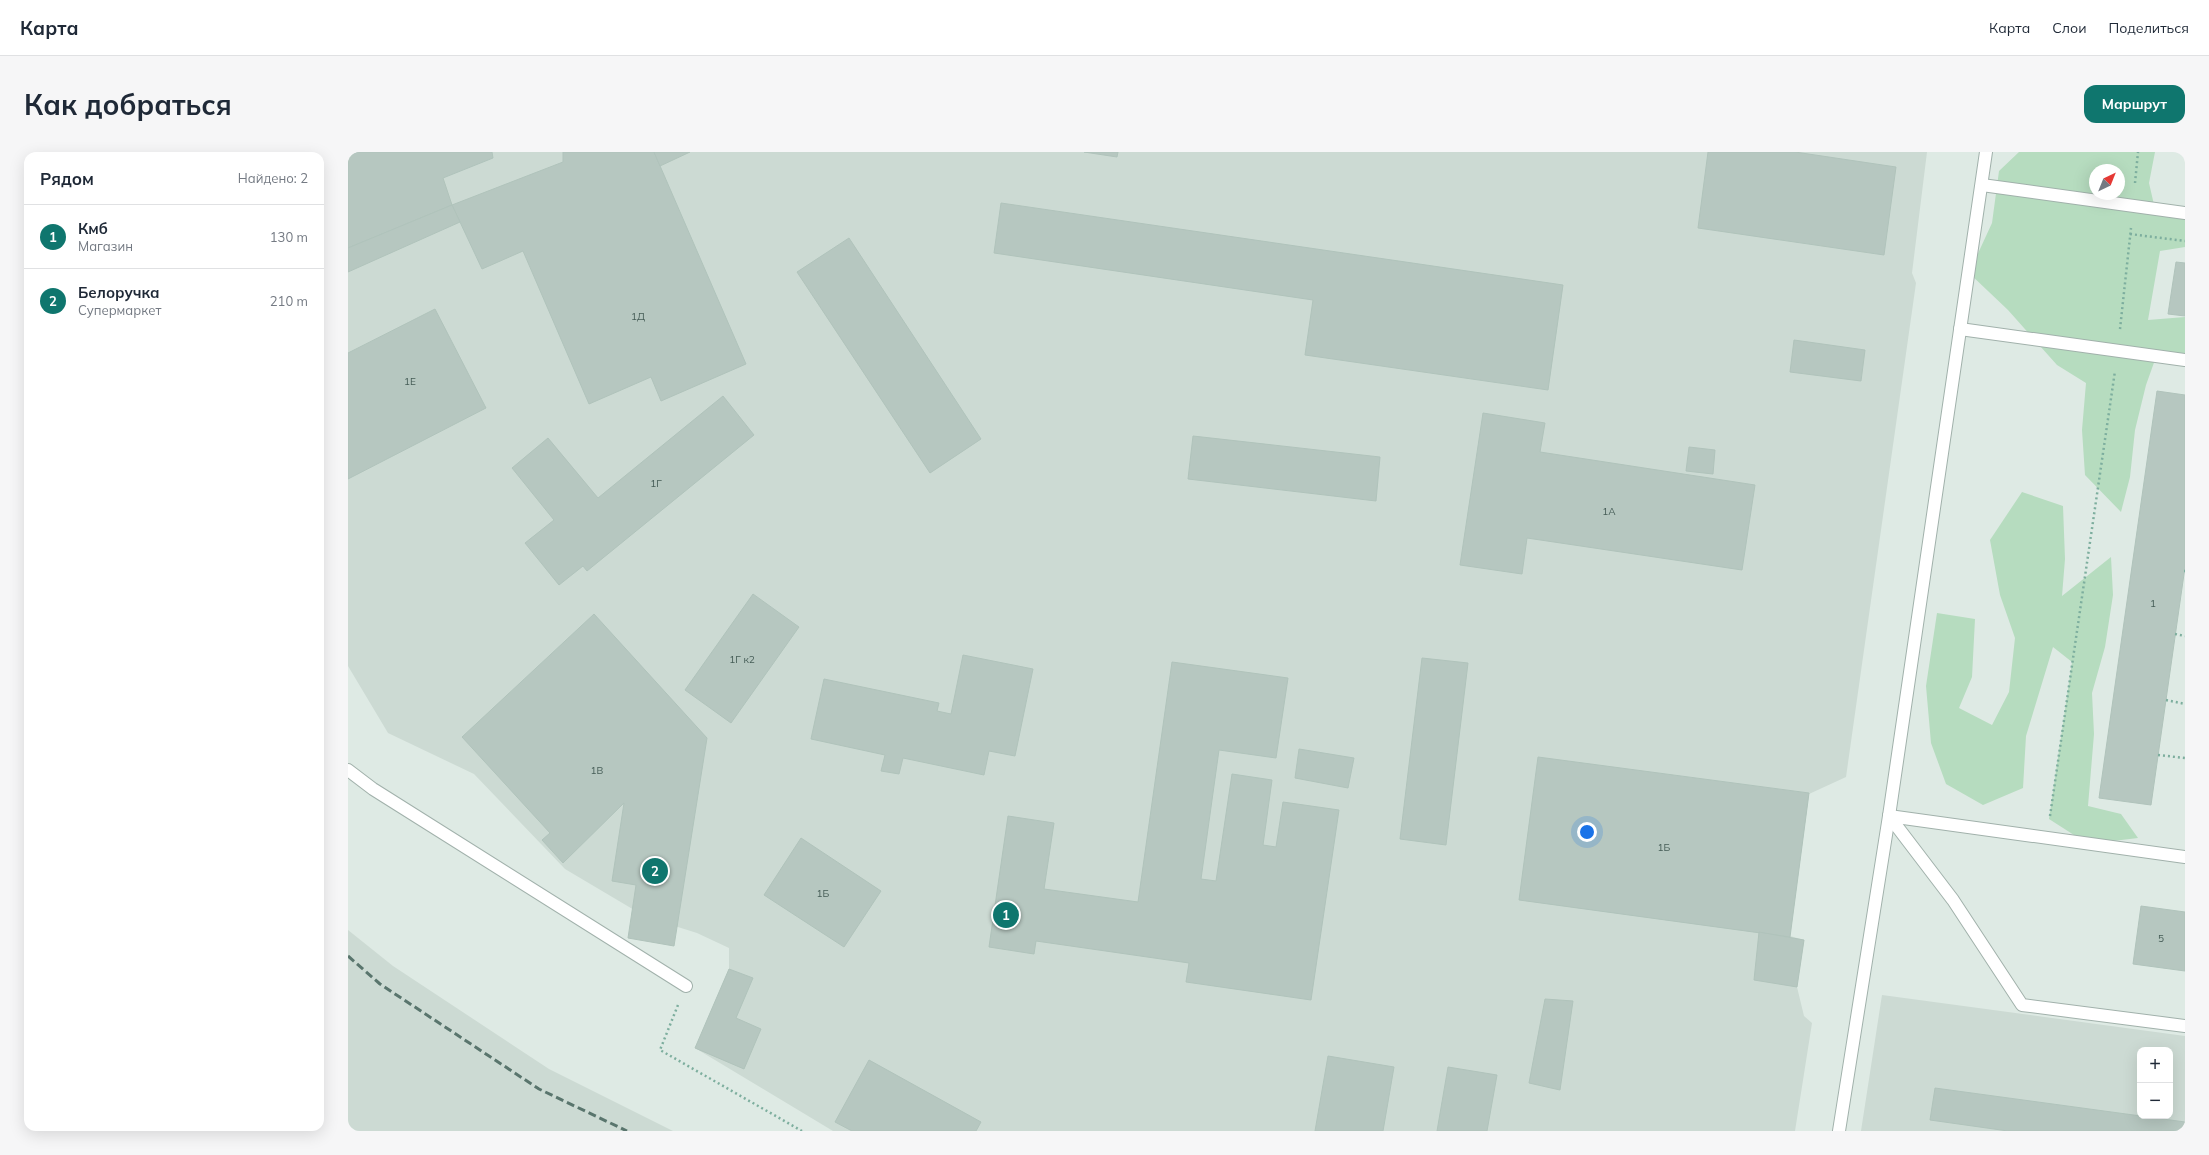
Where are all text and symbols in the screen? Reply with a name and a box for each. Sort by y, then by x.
text: Карта [20,16,78,40]
text: Карта [1989,19,2030,37]
text: Слои [2052,19,2087,37]
text: Поделиться [2109,19,2189,37]
button: Маршрут [2084,85,2185,123]
text: Как добраться [24,87,232,122]
north arrow [2089,164,2125,200]
text: Рядом [40,168,94,189]
text: Найдено: 2 [238,170,308,186]
text: Кмб [78,219,108,238]
text: 1 [49,229,57,245]
text: 130 m [270,229,308,245]
text: Магазин [78,238,133,254]
text: Белоручка [78,283,160,302]
text: 2 [49,293,57,309]
text: 210 m [270,293,308,309]
text: Супермаркет [78,302,161,318]
house number: 1Д [631,310,645,323]
house number: 1Е [404,375,416,388]
house number: 1Г [650,477,662,490]
house number: 1А [1602,505,1616,518]
house number: 1 [2150,597,2156,610]
house number: 1Г к2 [729,653,755,666]
house number: 1В [591,764,604,777]
your location [1577,822,1597,842]
house number: 1Б [1658,841,1671,854]
pin: 2 [642,856,668,886]
house number: 1Б [817,887,830,900]
pin: 1 [993,900,1019,930]
house number: 5 [2158,932,2164,945]
map controls [2137,1047,2173,1119]
button: + [2137,1047,2173,1083]
button: − [2137,1083,2173,1119]

